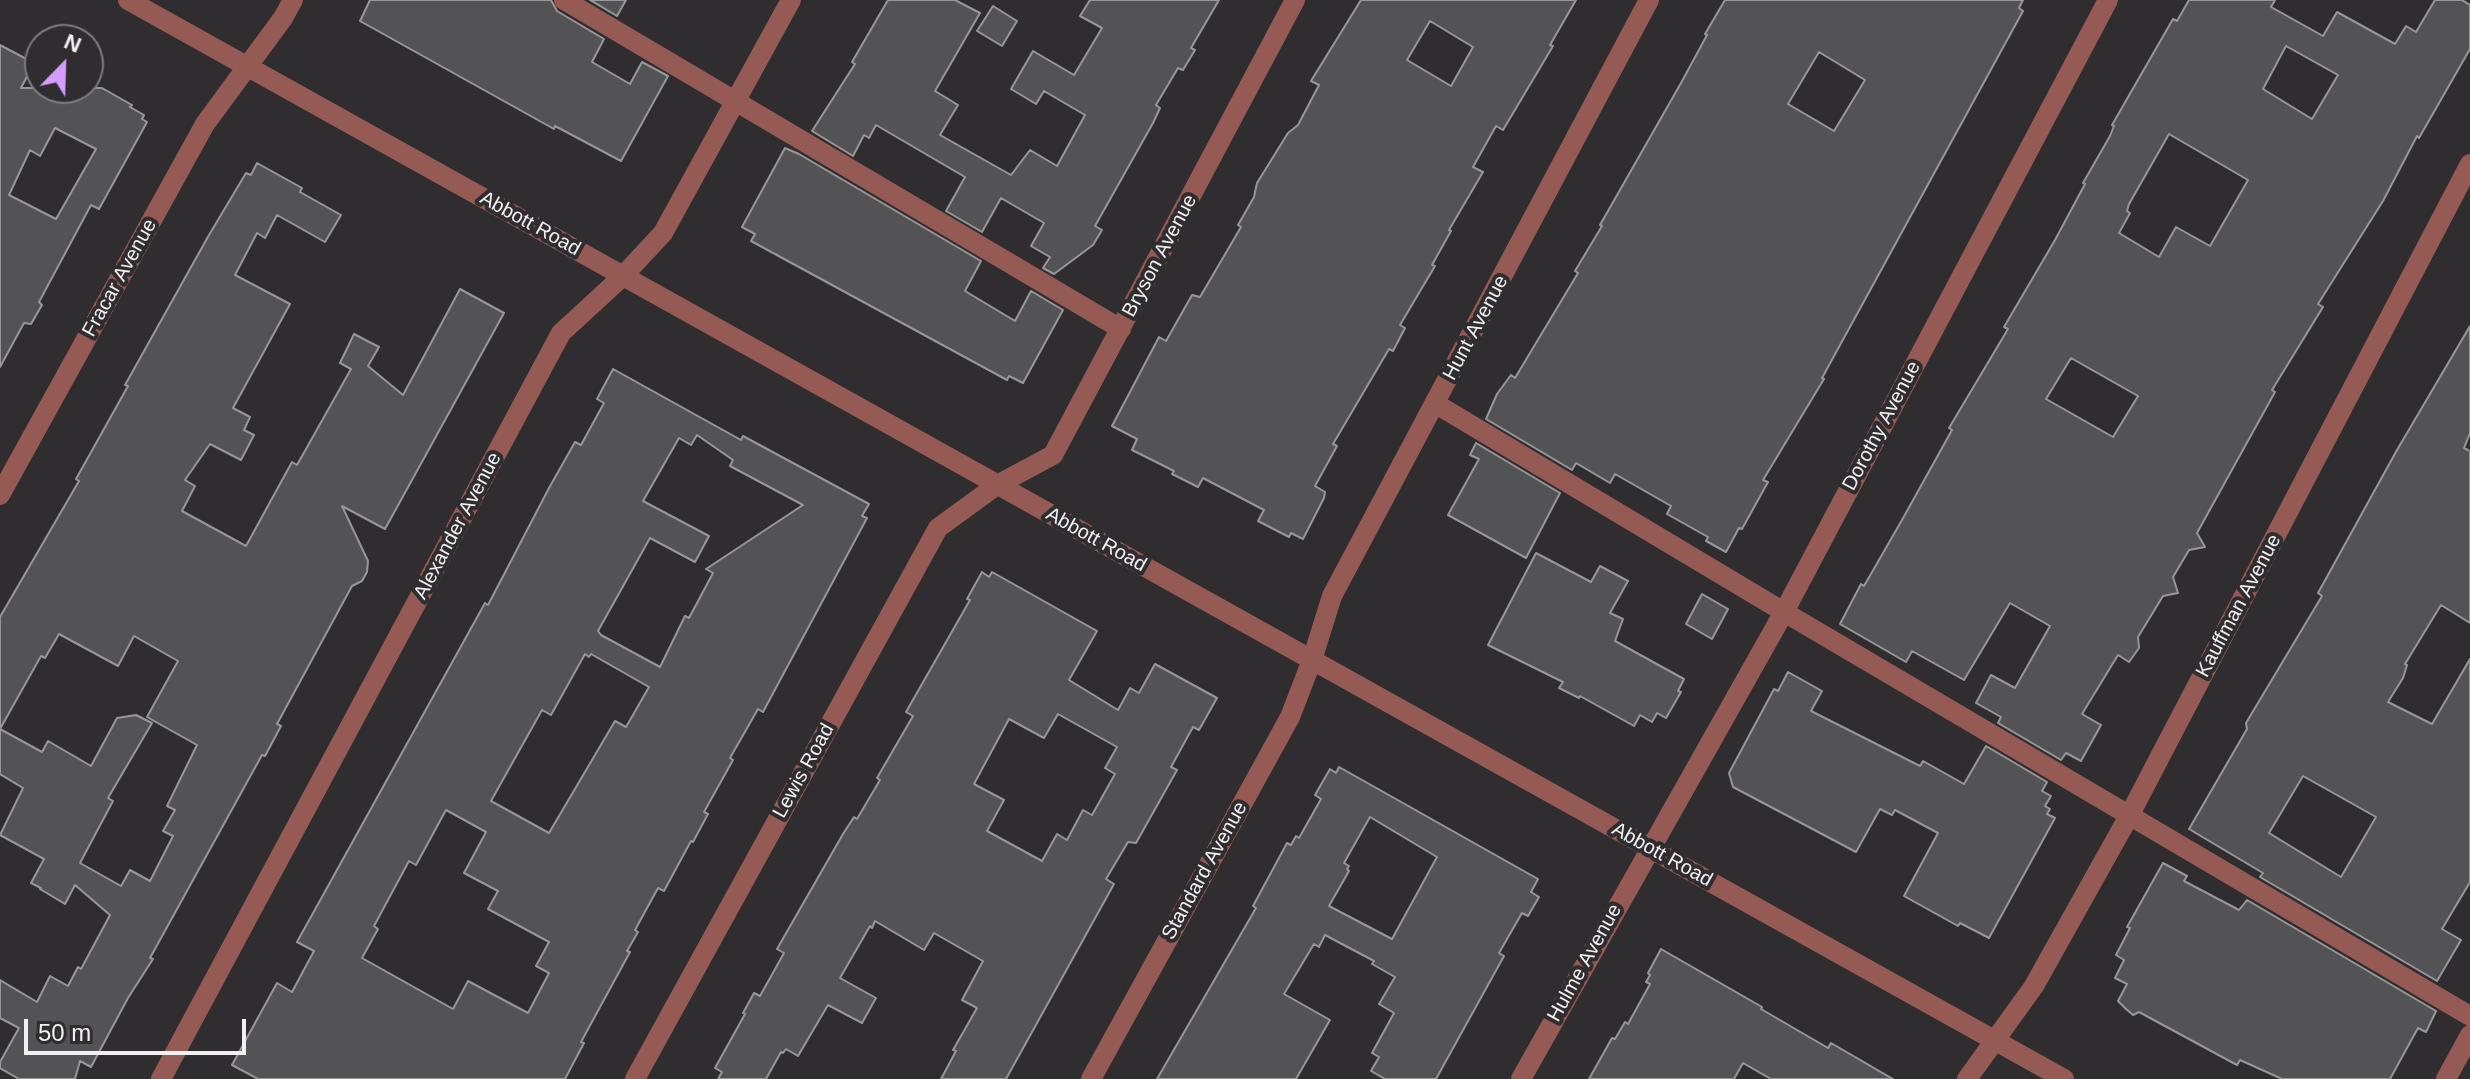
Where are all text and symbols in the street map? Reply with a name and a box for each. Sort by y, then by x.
north arrow [24,24,104,104]
text: N [61,29,85,58]
street label: Abbott Road [476,187,584,261]
street label: Bryson Avenue [1118,191,1202,321]
street label: Fracar Avenue [78,215,162,341]
street label: Hunt Avenue [1438,271,1514,385]
street label: Dorothy Avenue [1838,357,1926,495]
street label: Alexander Avenue [409,448,507,604]
street label: Abbott Road [1042,503,1150,577]
street label: Kauffman Avenue [2191,530,2287,682]
street label: Lewis Road [768,719,840,823]
street label: Standard Avenue [1157,798,1253,944]
street label: Abbott Road [1608,818,1716,892]
street label: Hulme Avenue [1543,900,1627,1026]
scale bar [28,1003,250,1053]
text: 50 m [38,1019,91,1046]

